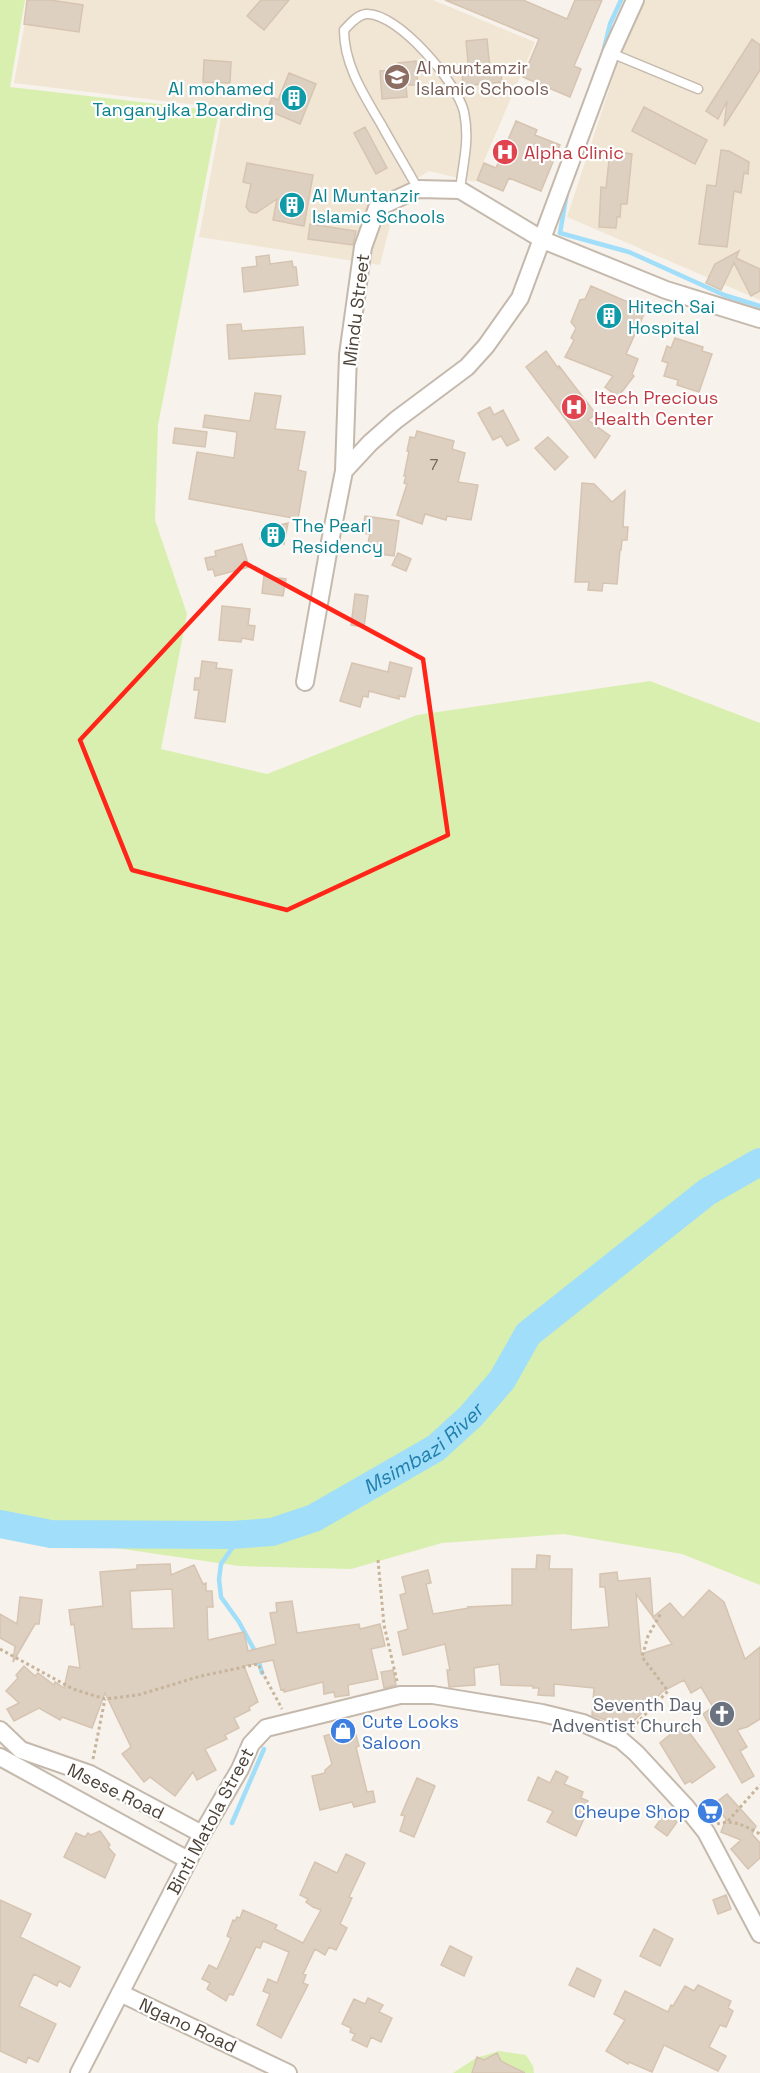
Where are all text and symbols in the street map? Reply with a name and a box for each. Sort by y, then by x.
place label: Al muntamzir Islamic Schools [416,56,549,100]
school or university icon: Al muntamzir Islamic Schools [382,62,412,92]
place label: Al mohamed Tanganyika Boarding [93,77,274,121]
building icon: Al mohamed Tanganyika Boarding [279,83,309,113]
hospital icon: Alpha Clinic [490,137,520,167]
place label: Alpha Clinic [524,141,624,164]
place label: Al Muntanzir Islamic Schools [312,184,445,228]
building icon: Al Muntanzir Islamic Schools [277,190,307,220]
street label: Mindu Street [338,252,374,368]
place label: Hitech Sai Hospital [628,295,715,339]
building icon: Hitech Sai Hospital [594,301,624,331]
place label: Itech Precious Health Center [594,386,718,430]
hospital icon: Itech Precious Health Center [559,392,589,422]
house number: 7 [430,455,438,474]
place label: The Pearl Residency [292,514,383,558]
building icon: The Pearl Residency [258,520,288,550]
water label: Msimbazi River [358,1396,491,1500]
place label: Seventh Day Adventist Church [552,1693,702,1737]
church icon: Seventh Day Adventist Church [707,1699,737,1729]
place label: Cute Looks Saloon [362,1710,459,1754]
shop icon: Cute Looks Saloon [328,1716,358,1746]
street label: Binti Matola Street [162,1744,258,1898]
street label: Msese Road [64,1758,168,1824]
supermarket icon: Cheupe Shop [695,1796,725,1826]
place label: Cheupe Shop [574,1800,690,1823]
street label: Ngano Road [136,1992,240,2058]

